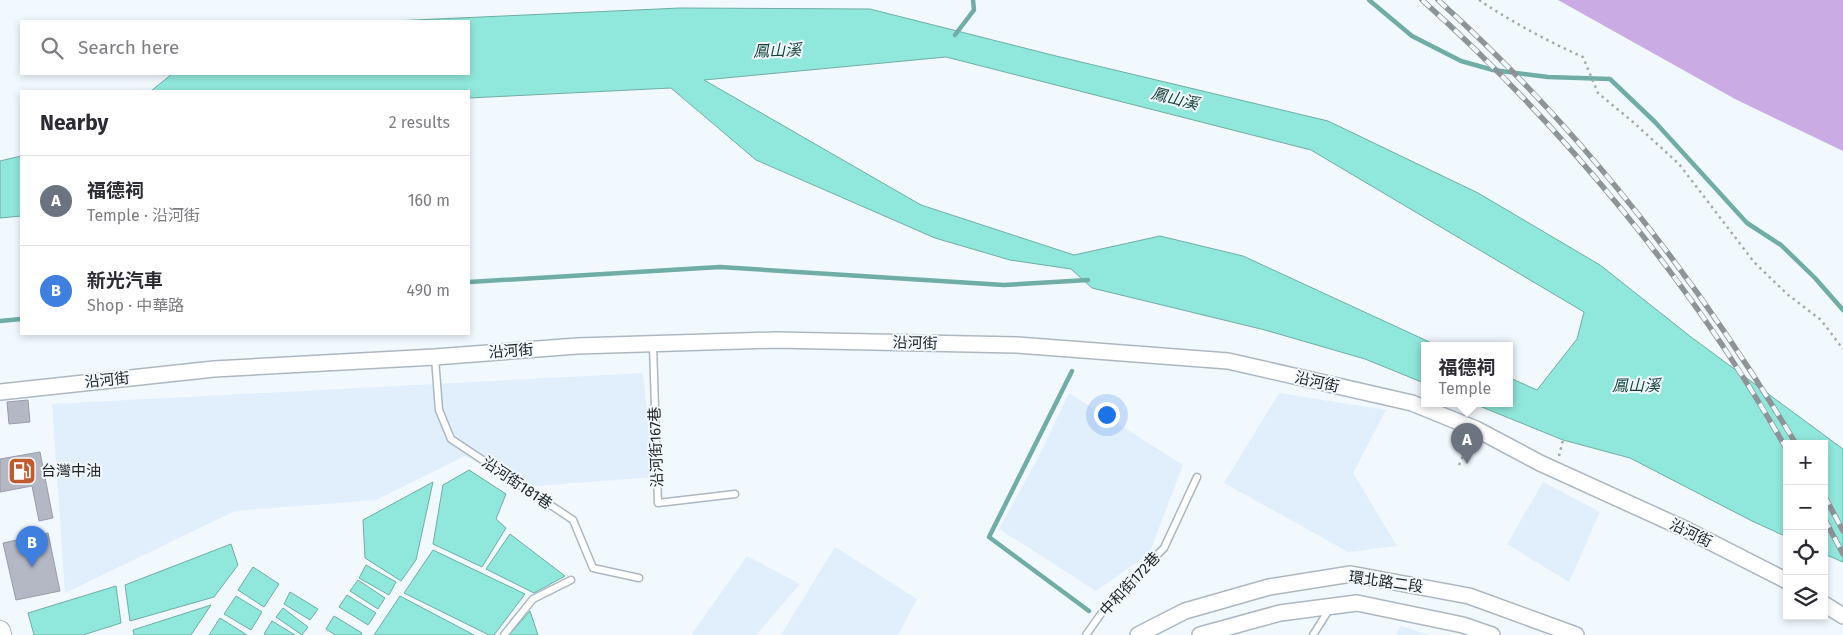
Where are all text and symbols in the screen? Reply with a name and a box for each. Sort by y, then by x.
search box [20,20,470,75]
icon: search [38,34,66,62]
text: Search here [78,36,179,59]
water label: 鳳山溪 [753,40,803,61]
water label: 鳳山溪 [1149,83,1202,114]
text: Nearby [40,110,108,136]
text: 2 results [389,113,450,132]
text: 福德祠 [87,179,144,202]
text: A [51,191,61,210]
text: 160 m [408,191,450,210]
text: Temple · 沿河街 [87,206,200,225]
text: 新光汽車 [87,269,163,292]
text: B [51,281,61,300]
text: 490 m [407,281,450,300]
text: Shop · 中華路 [87,296,184,315]
street label: 沿河街 [892,334,938,352]
street label: 沿河街 [488,340,534,362]
popup [1421,342,1513,407]
text: 福德祠 [1438,356,1496,379]
street label: 沿河街 [1293,368,1341,396]
street label: 沿河街 [84,369,130,391]
water label: 鳳山溪 [1612,376,1662,395]
text: Temple [1438,379,1491,398]
your location [1094,402,1120,428]
street label: 沿河街167巷 [646,406,666,488]
pin: A [1451,423,1483,464]
map controls [1783,440,1828,620]
button: + [1783,440,1828,485]
street label: 沿河街181巷 [478,453,556,513]
fuel station icon: 台灣中油 [7,456,37,486]
place label: 台灣中油 [41,462,101,480]
button: − [1783,485,1828,530]
street label: 沿河街 [1667,515,1715,551]
pin: B [16,526,48,567]
button: locate [1783,530,1828,575]
street label: 中和街172巷 [1096,548,1164,620]
street label: 環北路二段 [1348,568,1424,596]
button: layers [1783,575,1828,620]

